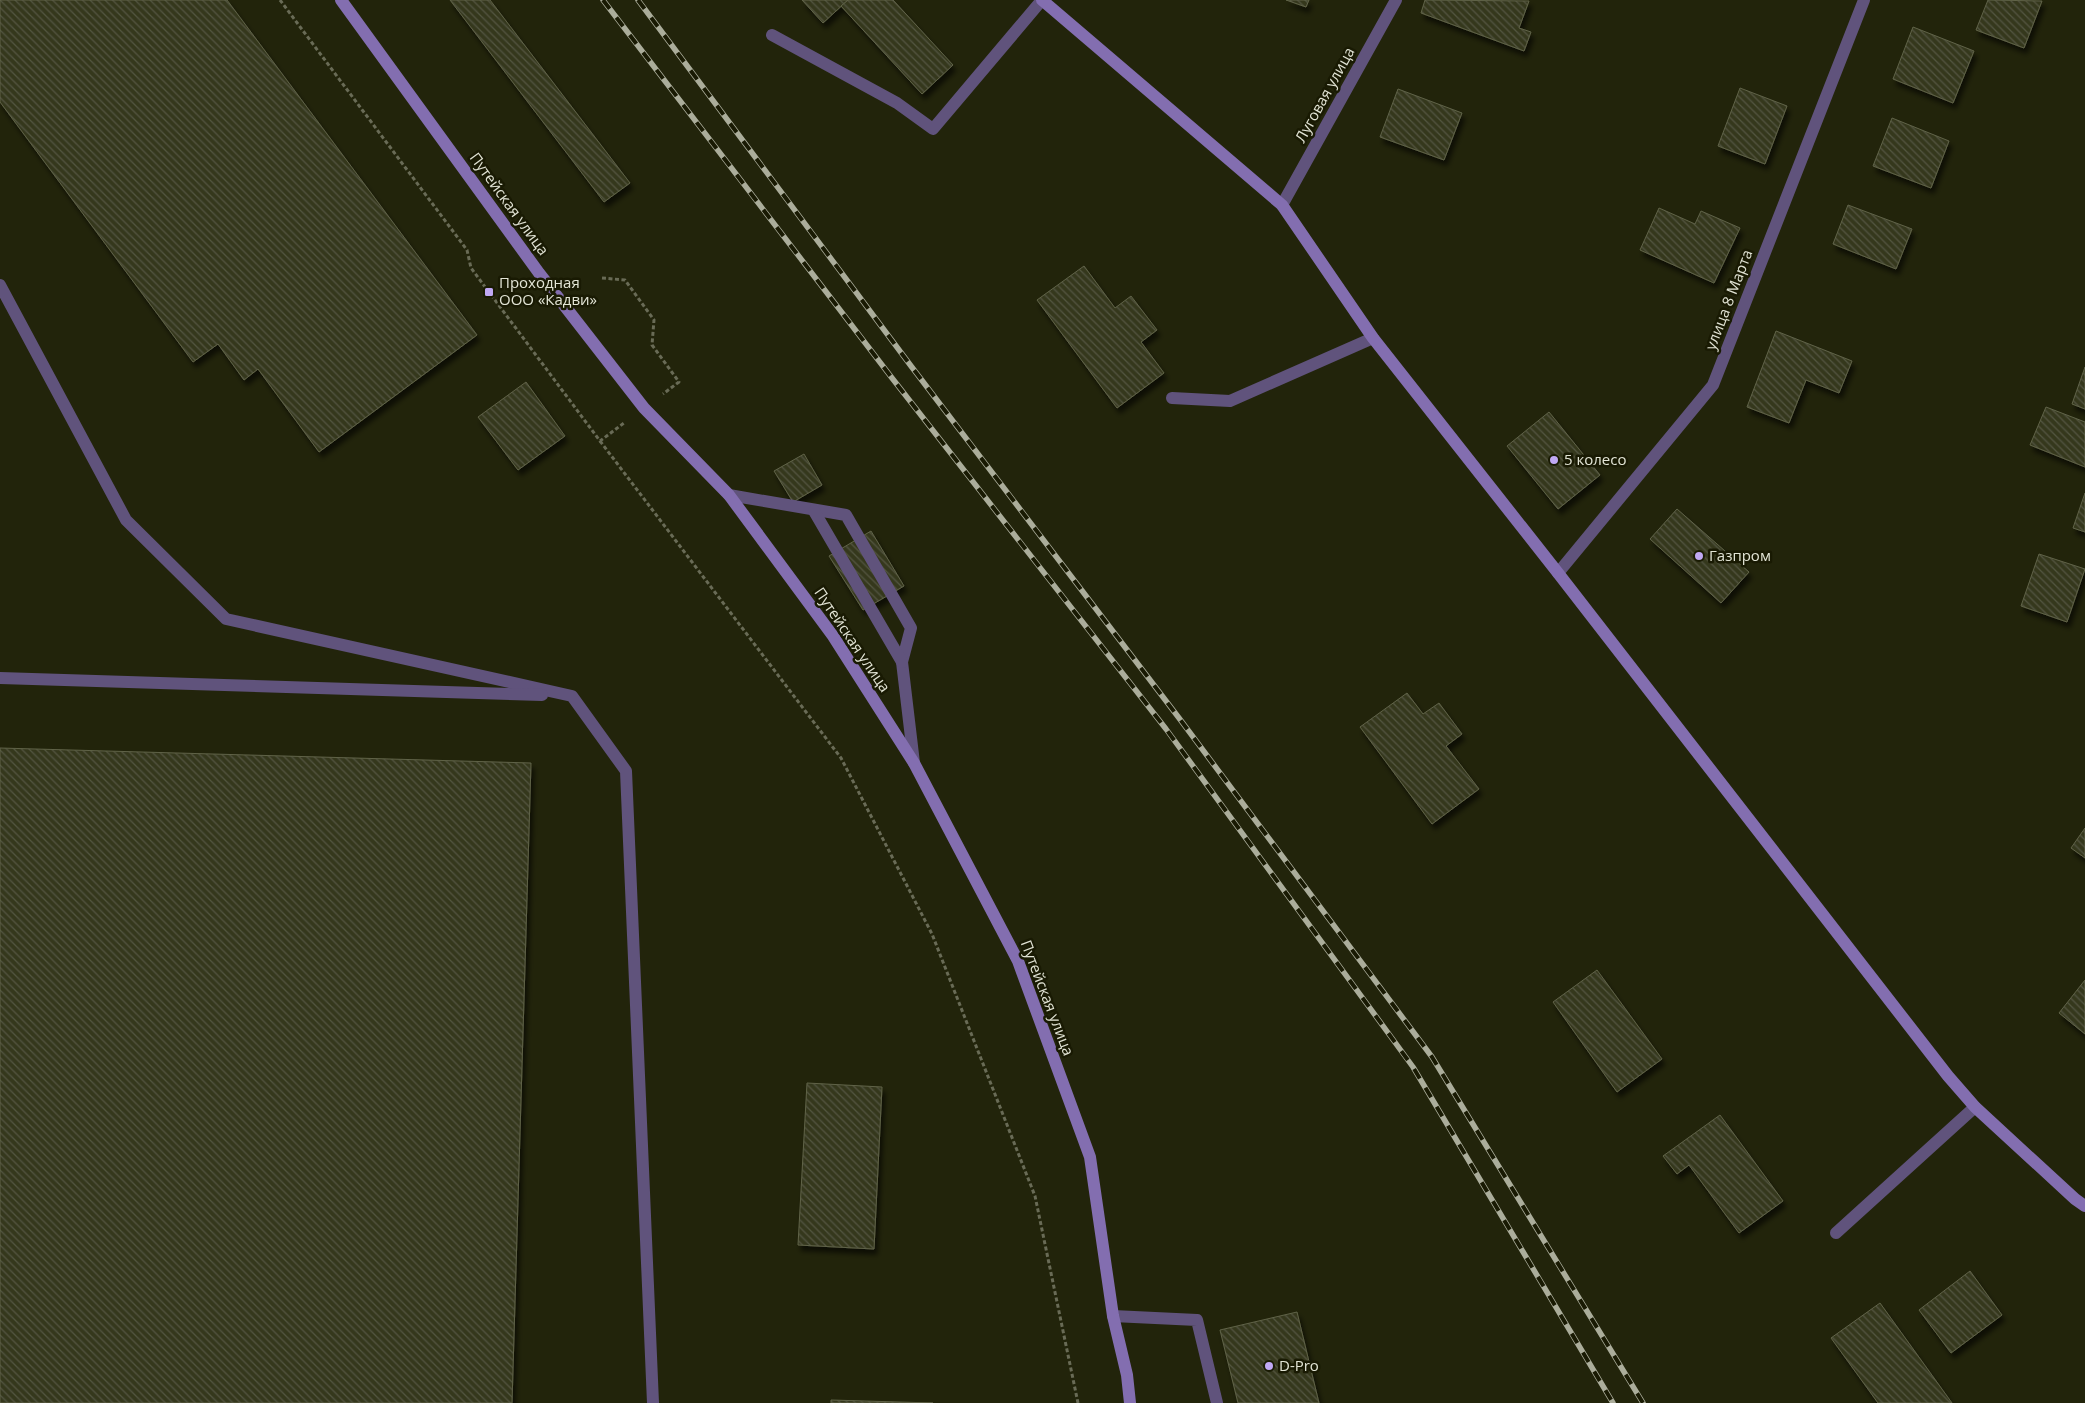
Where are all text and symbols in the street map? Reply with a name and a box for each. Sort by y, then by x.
street label: Луговая улица [1290,43,1359,146]
street label: Путейская улица [466,148,554,259]
street label: улица 8 Марта [1700,247,1756,353]
place label: Проходная ООО «Кадви» [499,272,597,309]
marker: Проходная ООО «Кадви» [483,286,495,298]
place label: 5 колесо [1564,449,1626,469]
marker: 5 колесо [1548,454,1560,466]
place label: Газпром [1709,545,1771,565]
marker: Газпром [1693,550,1705,562]
street label: Путейская улица [810,583,895,696]
street label: Путейская улица [1017,937,1079,1058]
place label: D-Pro [1279,1355,1319,1375]
marker: D-Pro [1263,1360,1275,1372]

